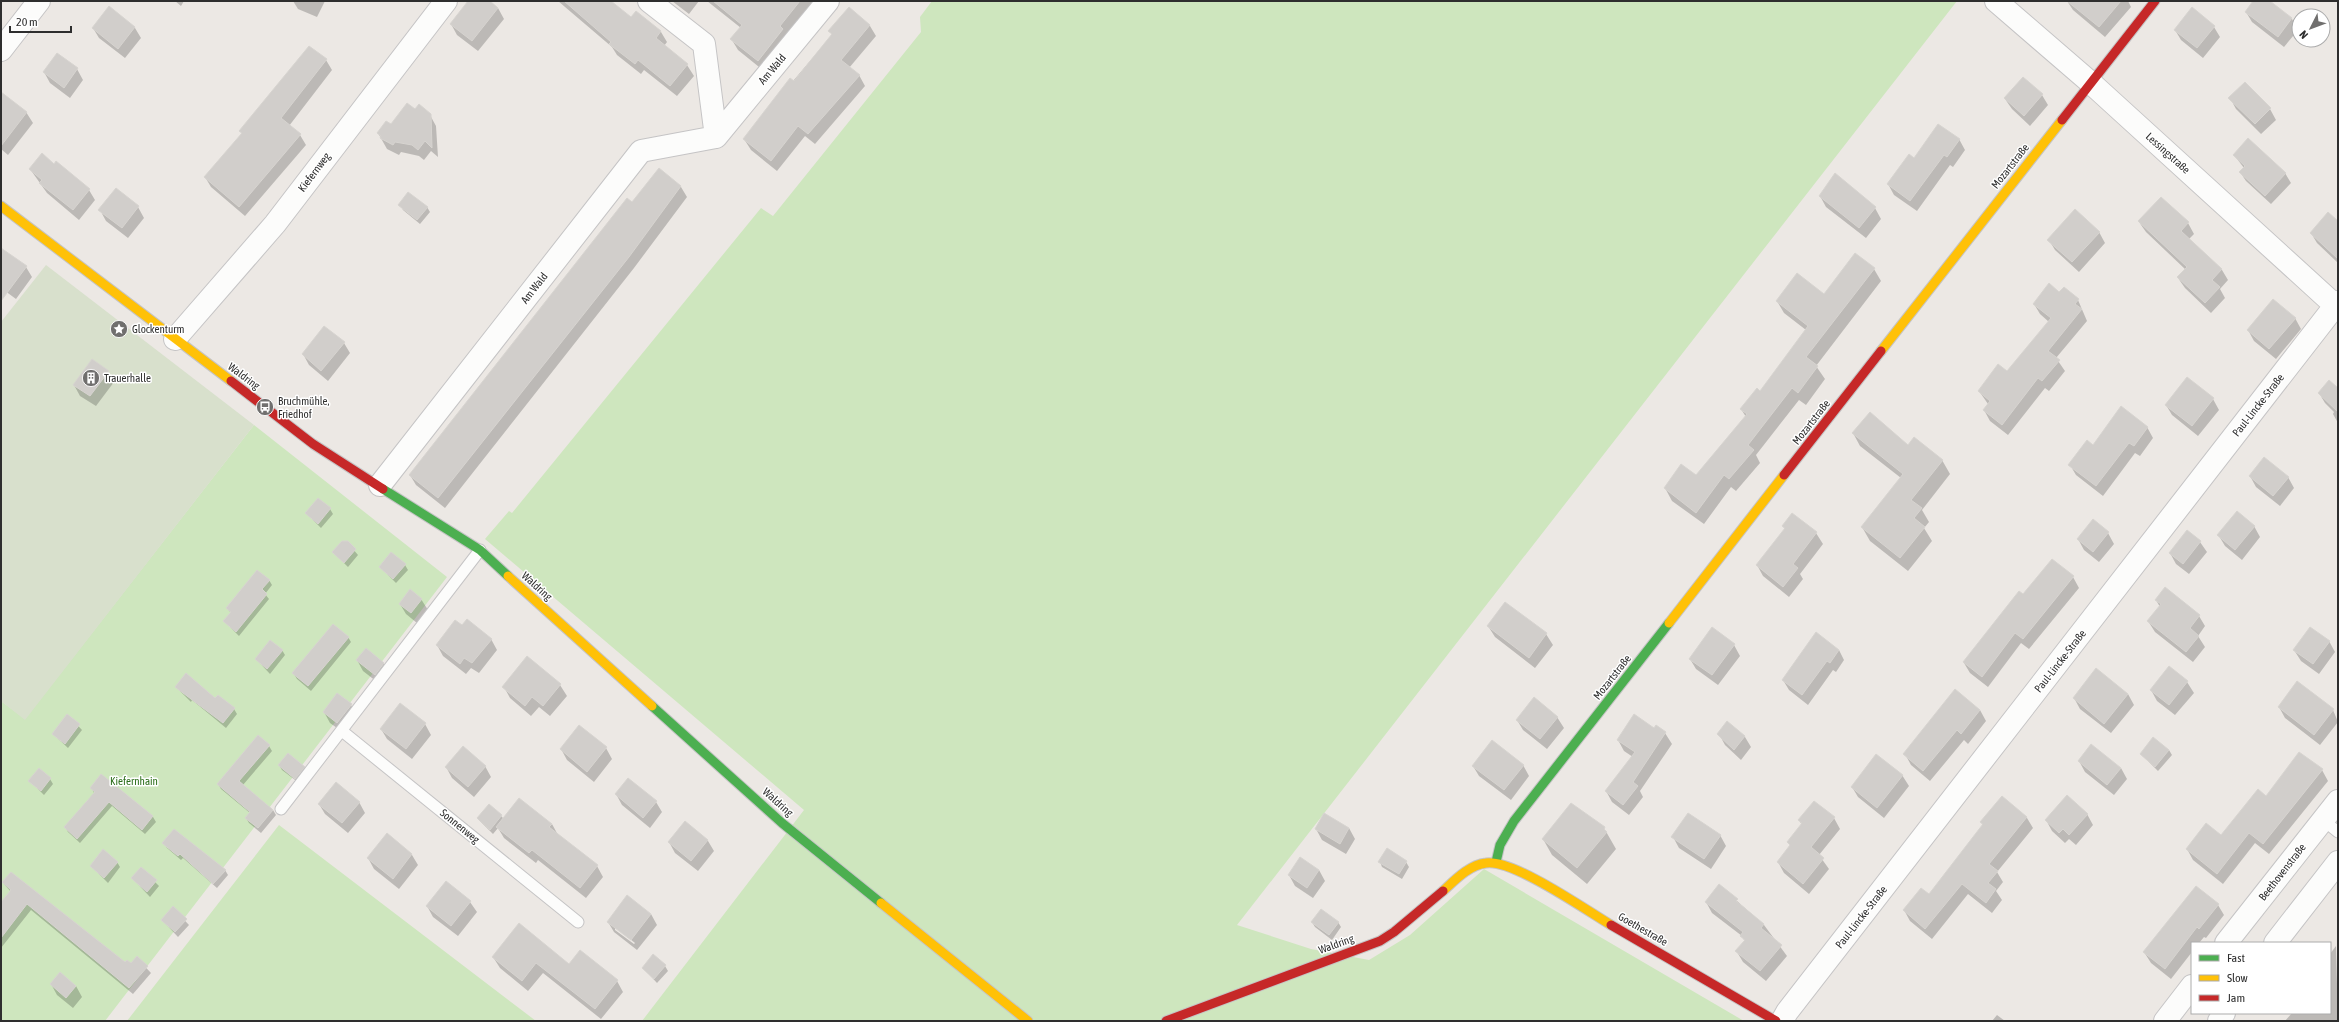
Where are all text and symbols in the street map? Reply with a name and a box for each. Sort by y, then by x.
scale bar [10,8,71,34]
north arrow [2291,8,2331,48]
text: 20 m [16,15,38,29]
text: N [2297,28,2310,41]
street label: Am Wald [756,52,788,86]
street label: Lessingstraße [2144,130,2192,176]
street label: Mozartstraße [1989,141,2031,191]
street label: Kiefernweg [295,150,333,194]
street label: Am Wald [518,270,550,306]
place icon: Glockenturm [109,319,129,339]
place label: Glockenturm [132,323,185,335]
street label: Waldring [226,360,262,392]
building icon: Trauerhalle [81,368,101,388]
street label: Paul-Lincke-Straße [2230,371,2286,439]
place label: Trauerhalle [104,372,151,384]
place label: Bruchmühle, Friedhof [278,395,330,420]
bus stop icon: Bruchmühle, Friedhof [255,397,275,417]
street label: Mozartstraße [1790,397,1832,447]
street label: Waldring [519,569,555,603]
street label: Paul-Lincke-Straße [2032,627,2088,695]
street label: Mozartstraße [1591,652,1633,702]
park label: Kiefernhain [110,775,158,787]
street label: Waldring [760,785,796,819]
street label: Sonnenweg [438,807,482,846]
street label: Beethovenstraße [2256,841,2308,903]
street label: Paul-Lincke-Straße [1833,883,1889,951]
street label: Goethestraße [1616,910,1670,948]
street label: Waldring [1317,932,1356,956]
legend [2191,942,2331,1014]
text: Fast [2227,951,2245,965]
text: Slow [2227,971,2248,985]
text: Jam [2227,991,2245,1005]

